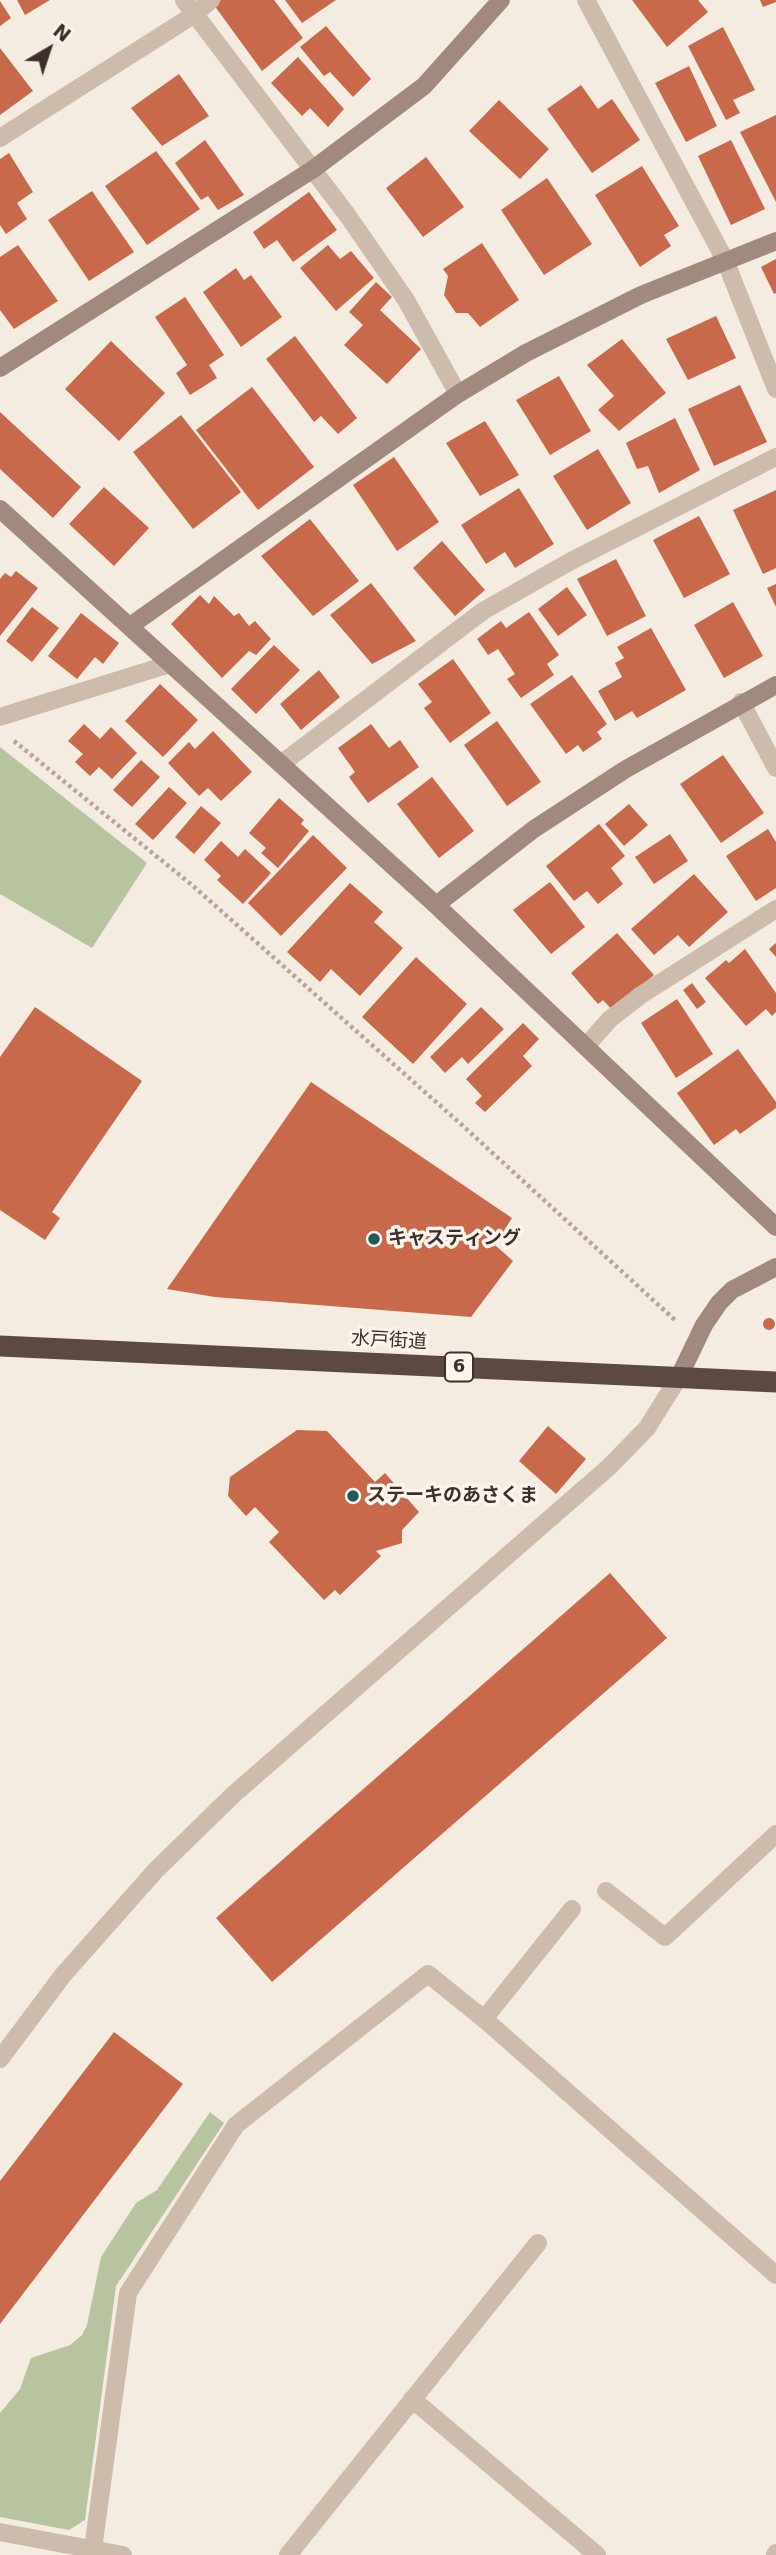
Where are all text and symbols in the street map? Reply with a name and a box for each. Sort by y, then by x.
north arrow [14,14,84,84]
text: N [49,19,75,46]
place label: キャスティング [388,1228,521,1250]
marker: キャスティング [366,1231,382,1247]
street label: 水戸街道 [350,1328,428,1354]
road number: 6 [445,1352,473,1382]
place label: ステーキのあさくま [367,1485,538,1507]
marker: ステーキのあさくま [345,1488,361,1504]

